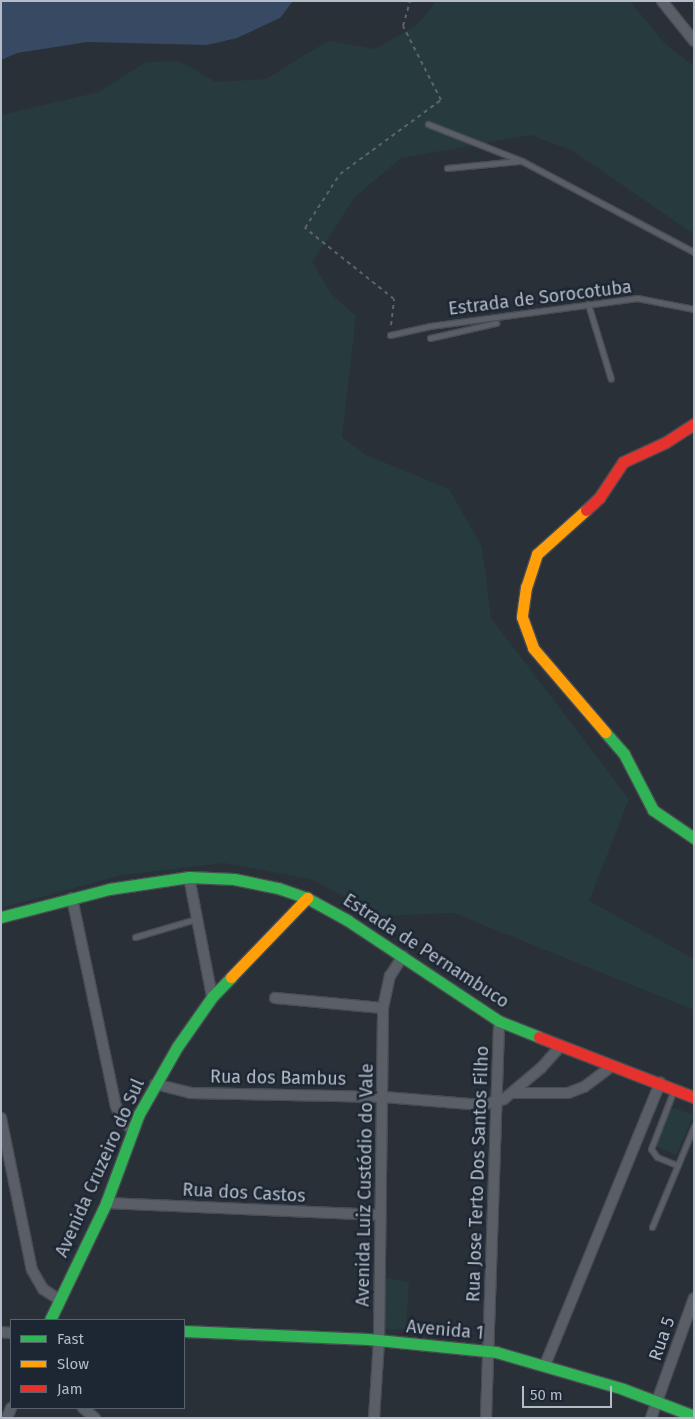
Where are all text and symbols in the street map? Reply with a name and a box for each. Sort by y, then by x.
street label: Estrada de Sorocotuba [447,276,633,320]
street label: Estrada de Pernambuco [339,889,513,1013]
street label: Rua Jose Terto Dos Santos Filho [463,1045,493,1303]
street label: Avenida Luiz Custódio do Vale [352,1063,378,1307]
street label: Rua dos Bambus [210,1066,346,1090]
street label: Avenida Cruzeiro do Sul [51,1075,149,1261]
street label: Rua dos Castos [182,1179,306,1207]
street label: Rua 5 [644,1314,680,1364]
street label: Avenida 1 [405,1316,485,1344]
legend [10,1319,185,1409]
text: Fast [57,1330,84,1348]
text: Slow [57,1355,89,1373]
scale bar [525,1376,615,1408]
text: Jam [57,1380,83,1398]
text: 50 m [530,1386,563,1404]

